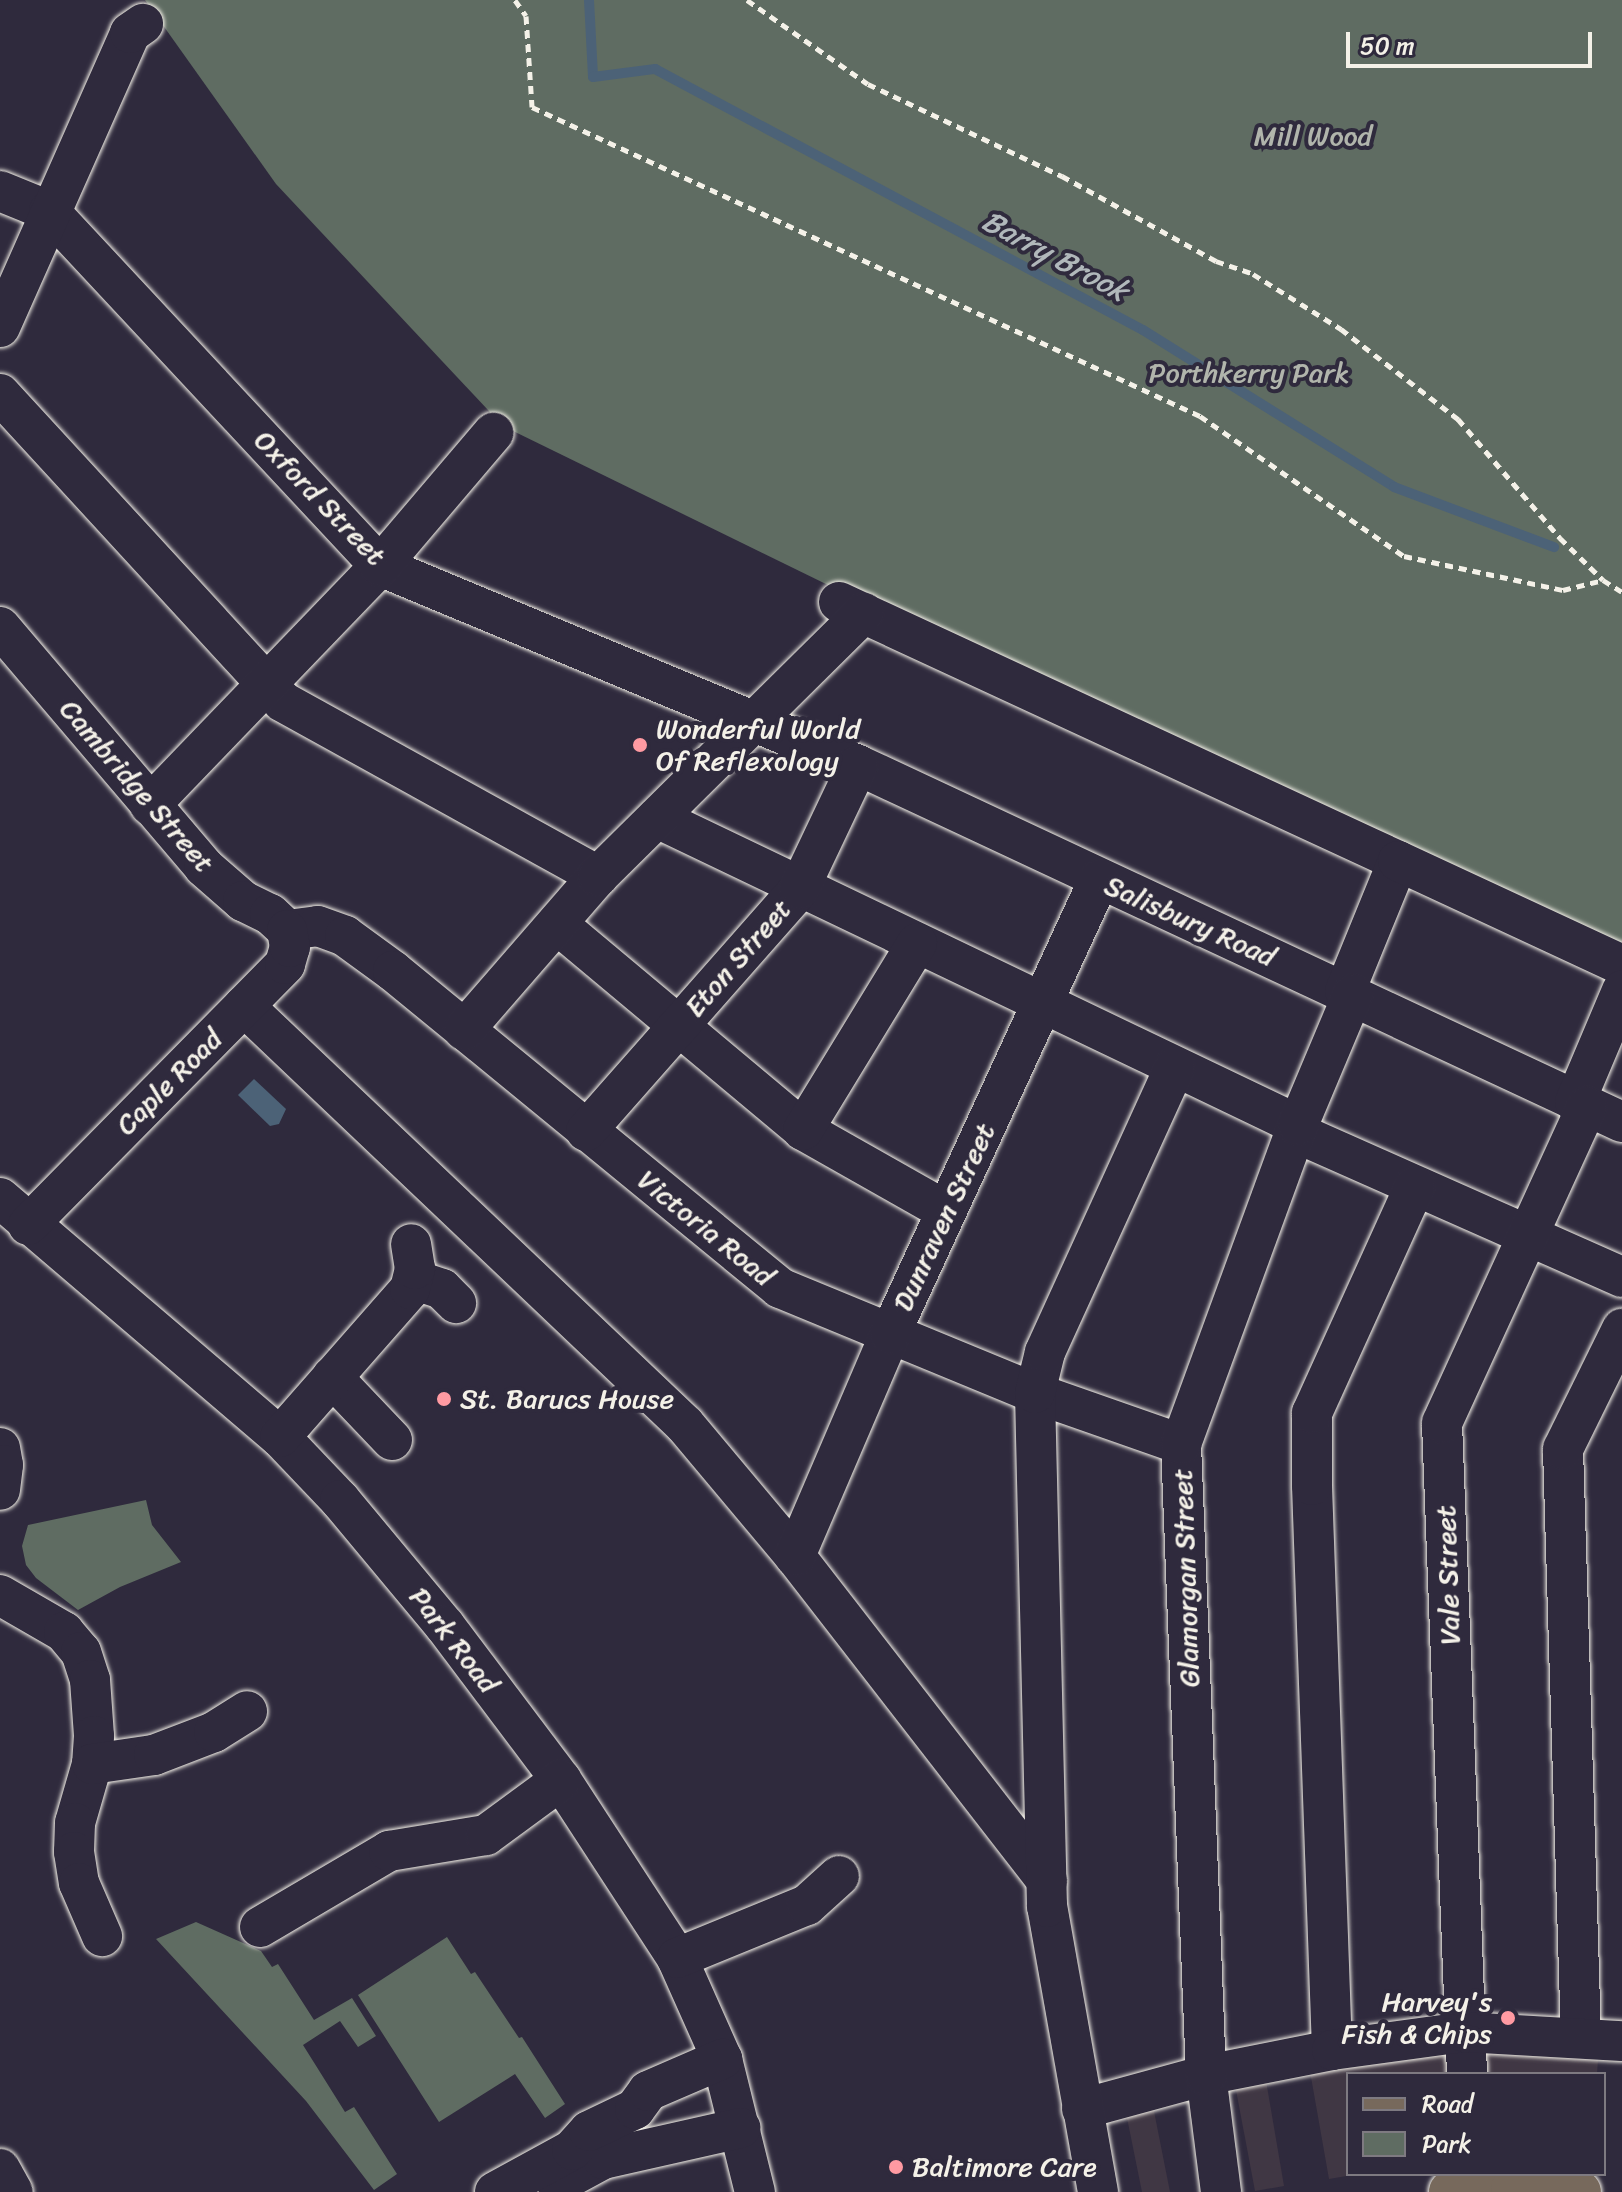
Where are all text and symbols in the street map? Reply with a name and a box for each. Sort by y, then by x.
scale bar [1350,16,1596,66]
text: 50 m [1360,25,1415,67]
park label: Mill Wood [1254,119,1372,153]
water label: Barry Brook [976,203,1134,309]
park label: Porthkerry Park [1148,356,1350,390]
street label: Oxford Street [248,424,392,572]
street label: Cambridge Street [53,693,221,879]
place label: Wonderful World Of Reflexology [656,712,860,778]
marker: Wonderful World Of Reflexology [631,736,649,754]
street label: Salisbury Road [1099,868,1281,974]
street label: Eton Street [678,892,798,1024]
street label: Caple Road [109,1022,229,1142]
street label: Dunraven Street [886,1118,1002,1316]
street label: Victoria Road [631,1163,781,1293]
place label: St. Barucs House [460,1382,672,1416]
marker: St. Barucs House [435,1390,453,1408]
street label: Glamorgan Street [1165,1468,1207,1688]
street label: Vale Street [1429,1505,1467,1645]
street label: Park Road [402,1581,506,1699]
place label: Harvey's Fish & Chips [1343,1985,1492,2051]
marker: Harvey's Fish & Chips [1499,2009,1517,2027]
legend [1346,2072,1606,2176]
text: Road [1422,2083,1473,2125]
text: Park [1422,2123,1471,2165]
place label: Baltimore Care [912,2150,1098,2184]
marker: Baltimore Care [887,2158,905,2176]

